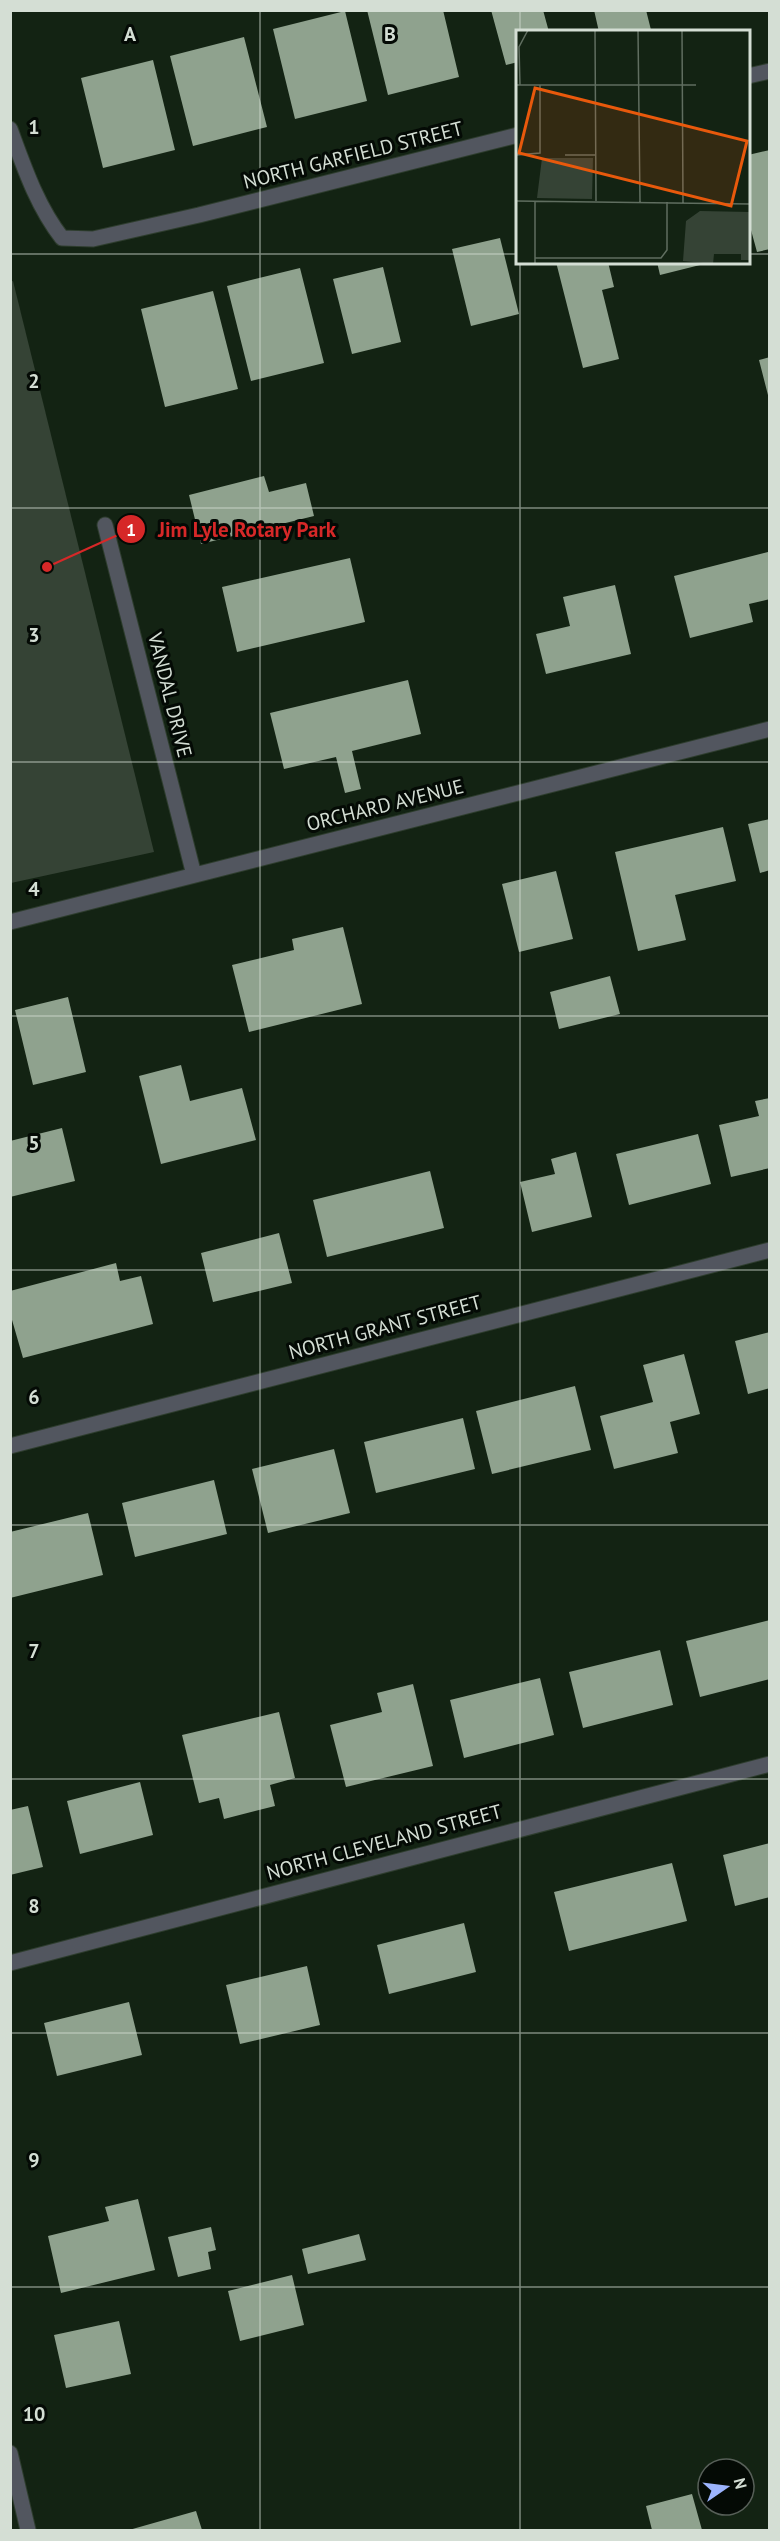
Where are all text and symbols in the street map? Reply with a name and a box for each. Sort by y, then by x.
text: A [124,21,137,47]
text: B [384,21,396,47]
inset map [516,30,750,264]
text: 1 [28,114,40,140]
street label: NORTH GARFIELD STREET [241,115,465,195]
text: 2 [28,368,40,394]
callout: Jim Lyle Rotary Park [116,510,349,549]
text: Jim Lyle Rotary Park [157,516,337,543]
text: 1 [126,518,136,541]
text: 3 [28,622,40,648]
street label: VANDAL DRIVE [142,629,198,760]
street label: ORCHARD AVENUE [304,773,466,837]
text: 4 [28,876,40,902]
text: 5 [28,1130,40,1156]
street label: NORTH GRANT STREET [286,1289,484,1365]
text: 6 [28,1384,40,1410]
text: 7 [28,1638,40,1664]
street label: NORTH CLEVELAND STREET [264,1798,504,1886]
text: 8 [28,1893,40,1919]
text: 9 [28,2147,40,2173]
text: 10 [23,2401,45,2427]
north arrow [696,2457,756,2517]
text: N [730,2476,752,2491]

